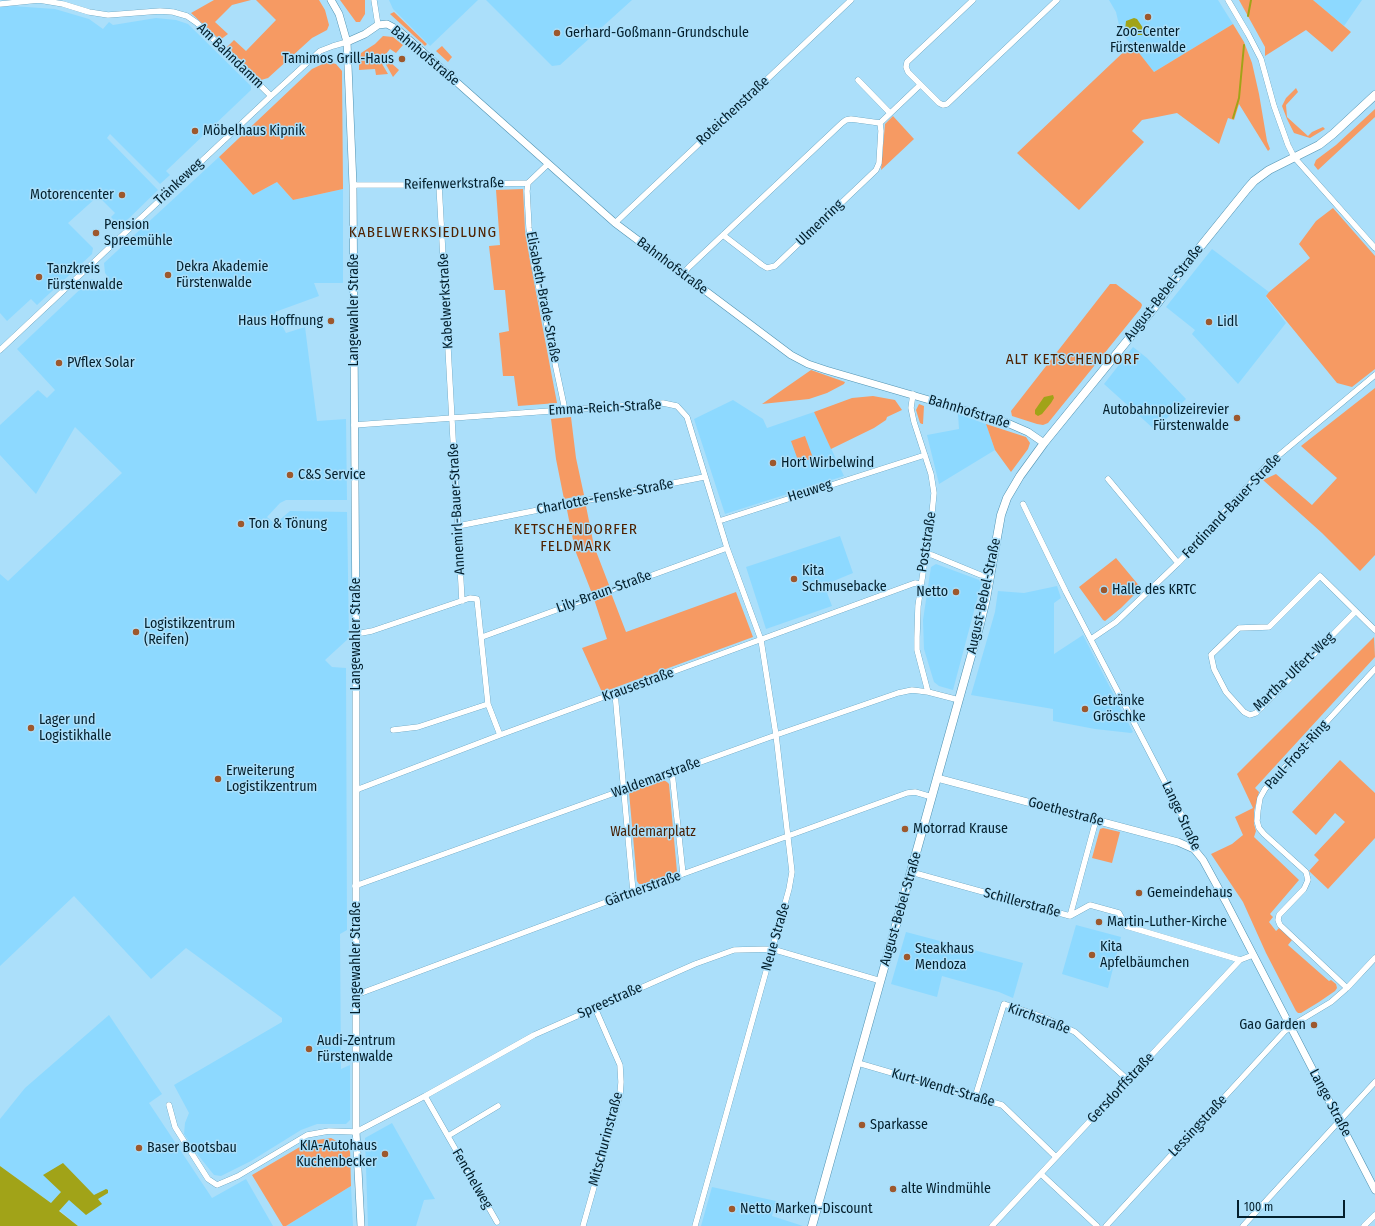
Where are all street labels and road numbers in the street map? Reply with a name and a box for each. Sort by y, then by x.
street label: Am Bahndamm [193,20,267,92]
street label: Bahnhofstraße [387,22,463,90]
street label: Roteichenstraße [693,73,773,149]
street label: Tränkeweg [151,155,207,209]
street label: Reifenwerkstraße [404,175,504,193]
street label: Ulmenring [793,196,847,250]
street label: Elisabeth-Brade-Straße [522,230,564,364]
street label: Bahnhofstraße [633,234,711,298]
street label: August-Bebel-Straße [1121,241,1207,345]
street label: Kabelwerkstraße [435,253,457,349]
street label: Langewahler Straße [346,254,362,366]
street label: Bahnhofstraße [926,392,1012,432]
street label: Emma-Reich-Straße [548,397,662,419]
street label: Annemirl-Bauer-Straße [445,443,469,575]
street label: Ferdinand-Bauer-Straße [1179,450,1285,562]
street label: Charlotte-Fenske-Straße [535,475,675,519]
street label: Heuweg [786,476,834,506]
street label: Poststraße [914,511,940,573]
street label: August-Bebel-Straße [964,537,1004,655]
street label: Lily-Braun-Straße [554,567,654,617]
street label: Langewahler Straße [348,578,364,690]
street label: Martha-Ulfert-Weg [1250,629,1338,715]
street label: Krausestraße [600,664,676,706]
street label: Paul-Frost-Ring [1262,717,1332,793]
street label: Waldemarstraße [609,754,703,802]
street label: Lange Straße [1158,779,1204,853]
street label: Goethestraße [1026,794,1106,830]
street label: August-Bebel-Straße [877,850,925,968]
street label: Gärtnerstraße [603,867,683,911]
street label: Schillerstraße [982,885,1062,921]
street label: Neue Straße [758,901,794,973]
street label: Langewahler Straße [348,902,364,1014]
street label: Spreestraße [575,979,645,1023]
street label: Kirchstraße [1006,1000,1072,1038]
street label: Gersdorffstraße [1084,1049,1158,1127]
street label: Kurt-Wendt-Straße [889,1065,997,1111]
street label: Lange Straße [1305,1066,1355,1140]
street label: Mitschurinstraße [585,1090,627,1188]
street label: Lessingstraße [1165,1092,1231,1160]
street label: Fenchelweg [448,1146,496,1212]

